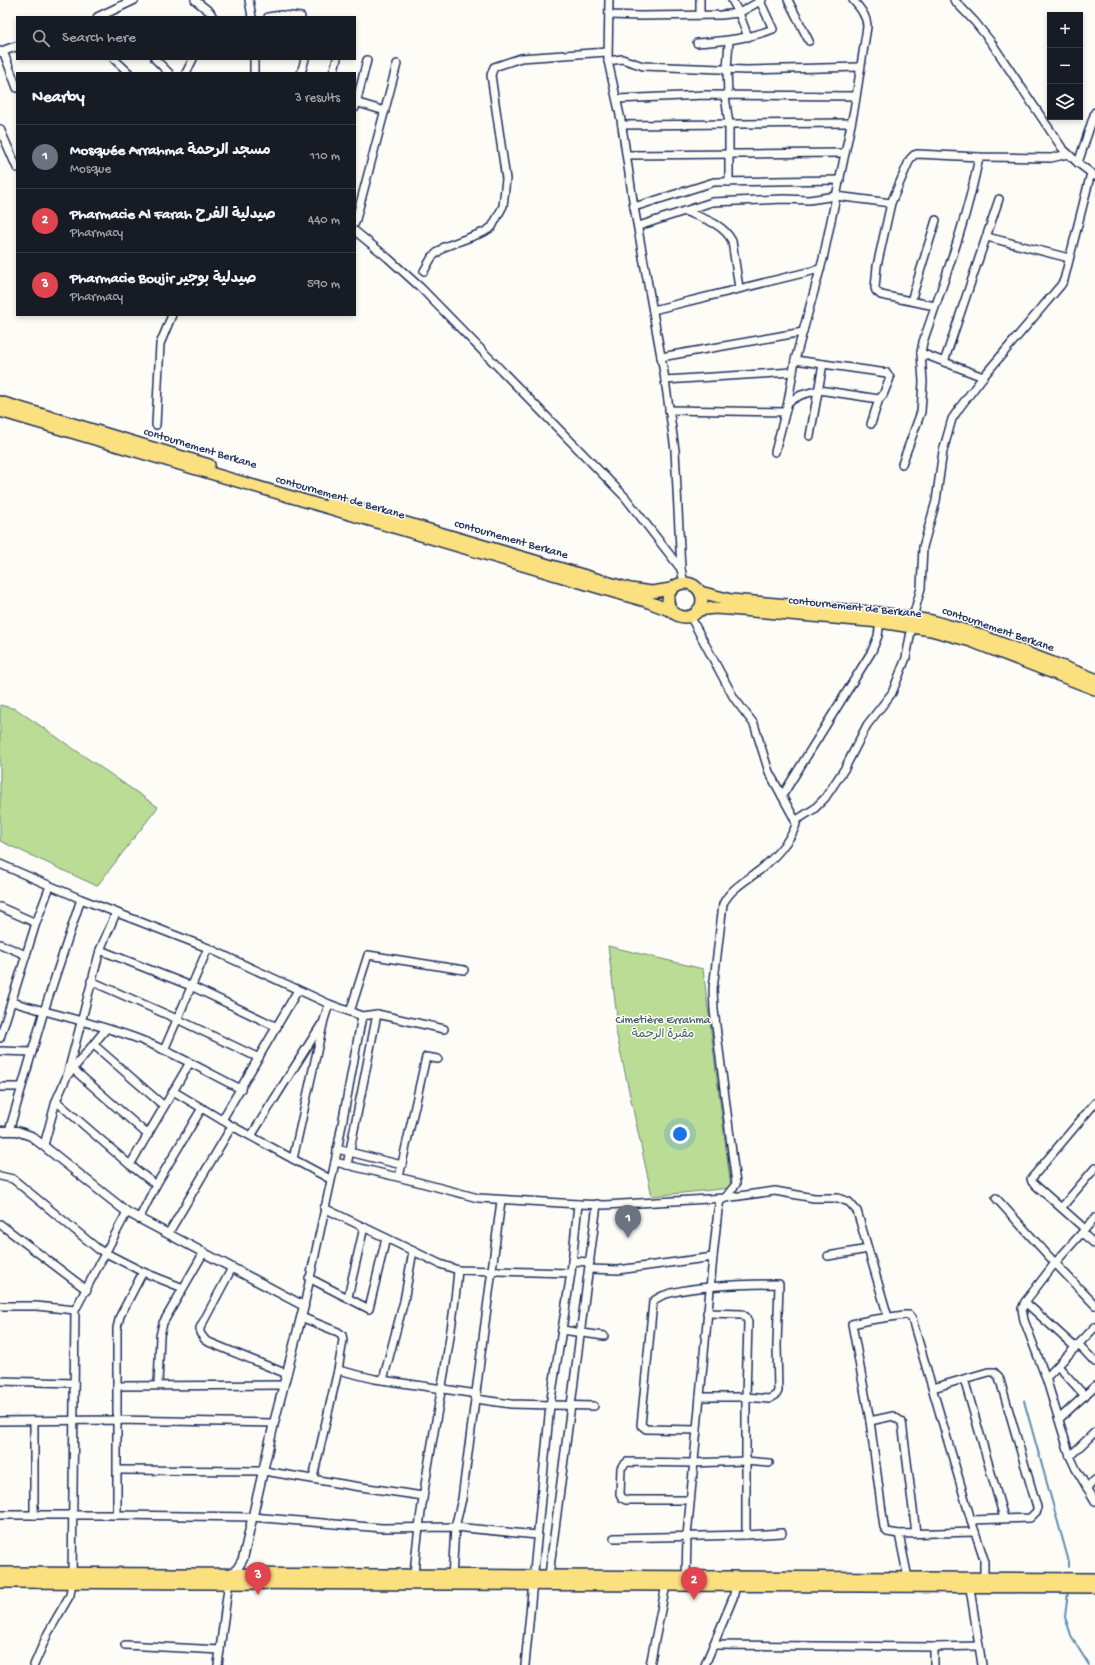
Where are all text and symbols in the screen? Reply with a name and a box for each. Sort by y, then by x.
map controls [1047,12,1083,120]
button: + [1047,12,1083,48]
search box [16,16,356,60]
icon: search [30,27,52,49]
text: Search here [62,29,136,47]
button: − [1047,48,1083,84]
button: layers [1047,84,1083,120]
text: Nearby [32,88,85,108]
text: 3 results [295,91,340,106]
text: Mosquée Arrahma مسجد الرحمة [70,142,271,160]
text: 1 [42,149,48,164]
text: 110 m [310,149,340,164]
text: Mosque [70,162,111,177]
text: Pharmacie Al Farah صيدلية الفرح [70,206,276,224]
text: 2 [42,213,48,228]
text: 440 m [308,213,340,228]
text: Pharmacy [70,226,123,241]
text: Pharmacie Boujir صيدلية بوجير [70,270,257,288]
text: 3 [42,277,48,292]
text: 590 m [307,277,340,292]
text: Pharmacy [70,290,123,305]
street label: contournement Berkane [142,425,259,473]
street label: contournement de Berkane [274,473,407,523]
street label: contournement Berkane [453,517,570,563]
street label: contournement de Berkane [788,594,923,622]
street label: contournement Berkane [940,604,1057,656]
park label: Cimetière Errahma مقبرة الرحمة [615,1014,711,1042]
your location [670,1124,690,1144]
pin: 1 [615,1205,641,1238]
pin: 3 [245,1562,271,1595]
pin: 2 [681,1567,707,1600]

